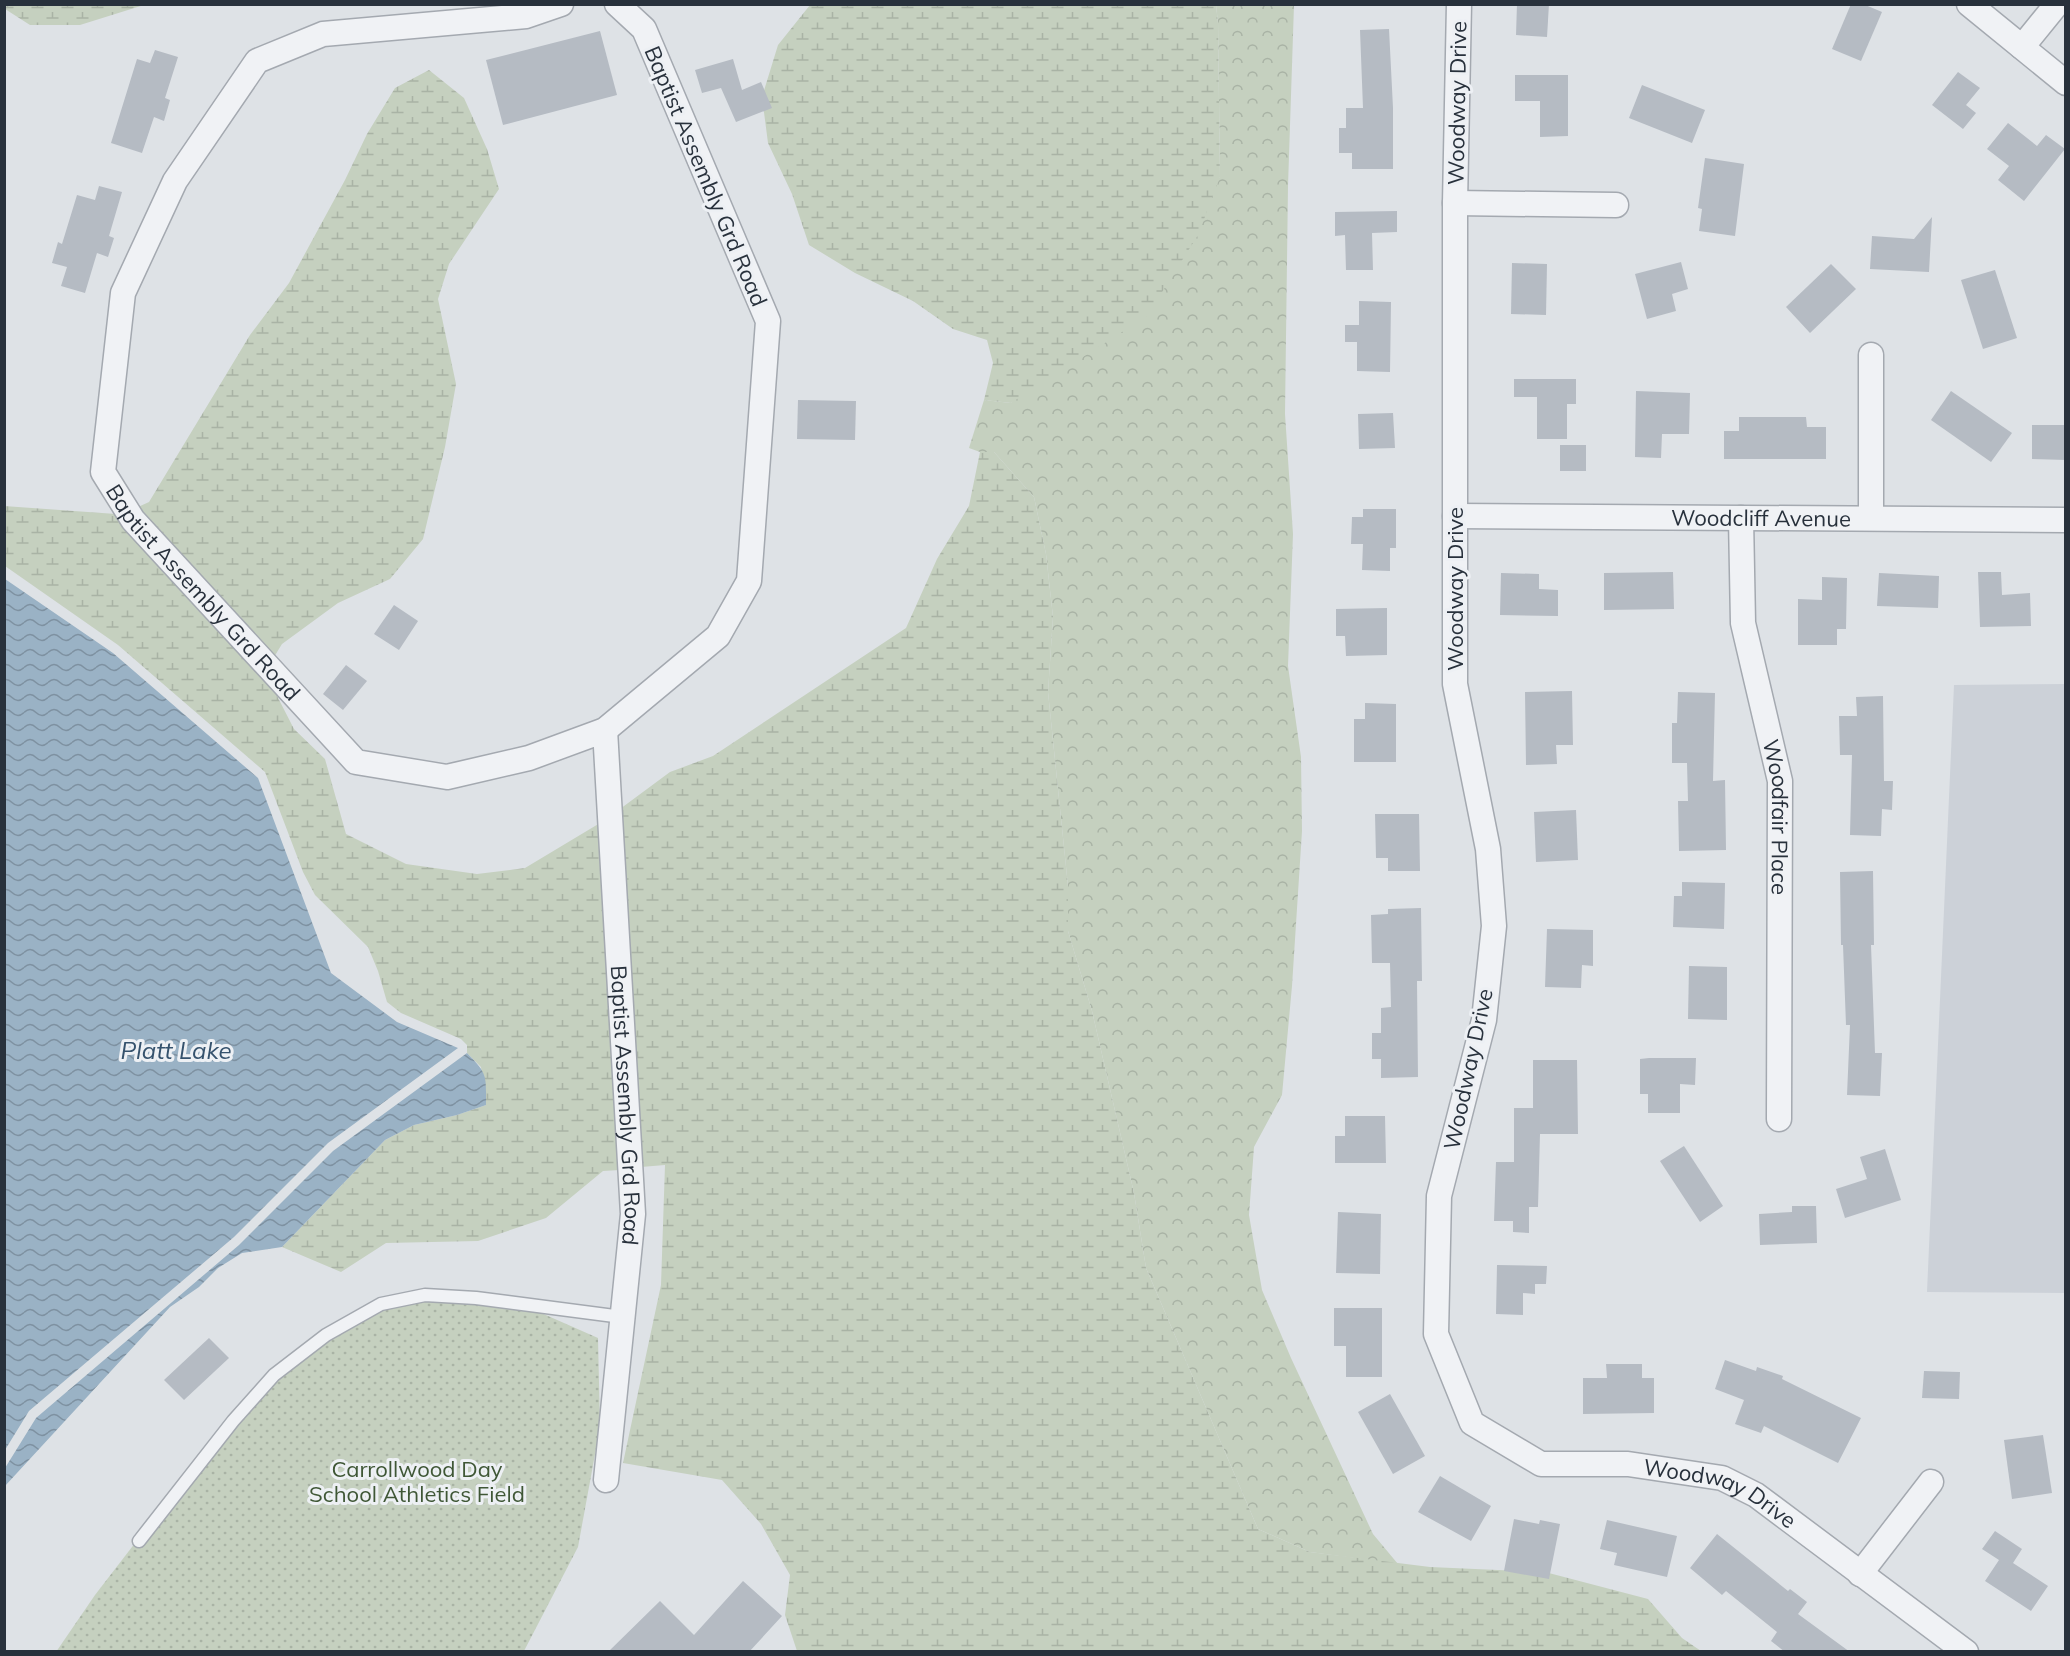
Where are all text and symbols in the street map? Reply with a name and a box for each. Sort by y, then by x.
street label: Woodway Drive [1442,21,1472,185]
street label: Baptist Assembly Grd Road [638,42,774,310]
street label: Baptist Assembly Grd Road [100,479,306,706]
street label: Woodcliff Avenue [1671,503,1851,533]
street label: Woodway Drive [1441,507,1469,671]
street label: Woodfair Place [1757,736,1795,895]
street label: Baptist Assembly Grd Road [605,965,647,1247]
street label: Woodway Drive [1437,986,1499,1152]
water label: Platt Lake [120,1035,232,1065]
street label: Woodway Drive [1642,1452,1802,1534]
park label: Carrollwood Day School Athletics Field [309,1455,525,1508]

